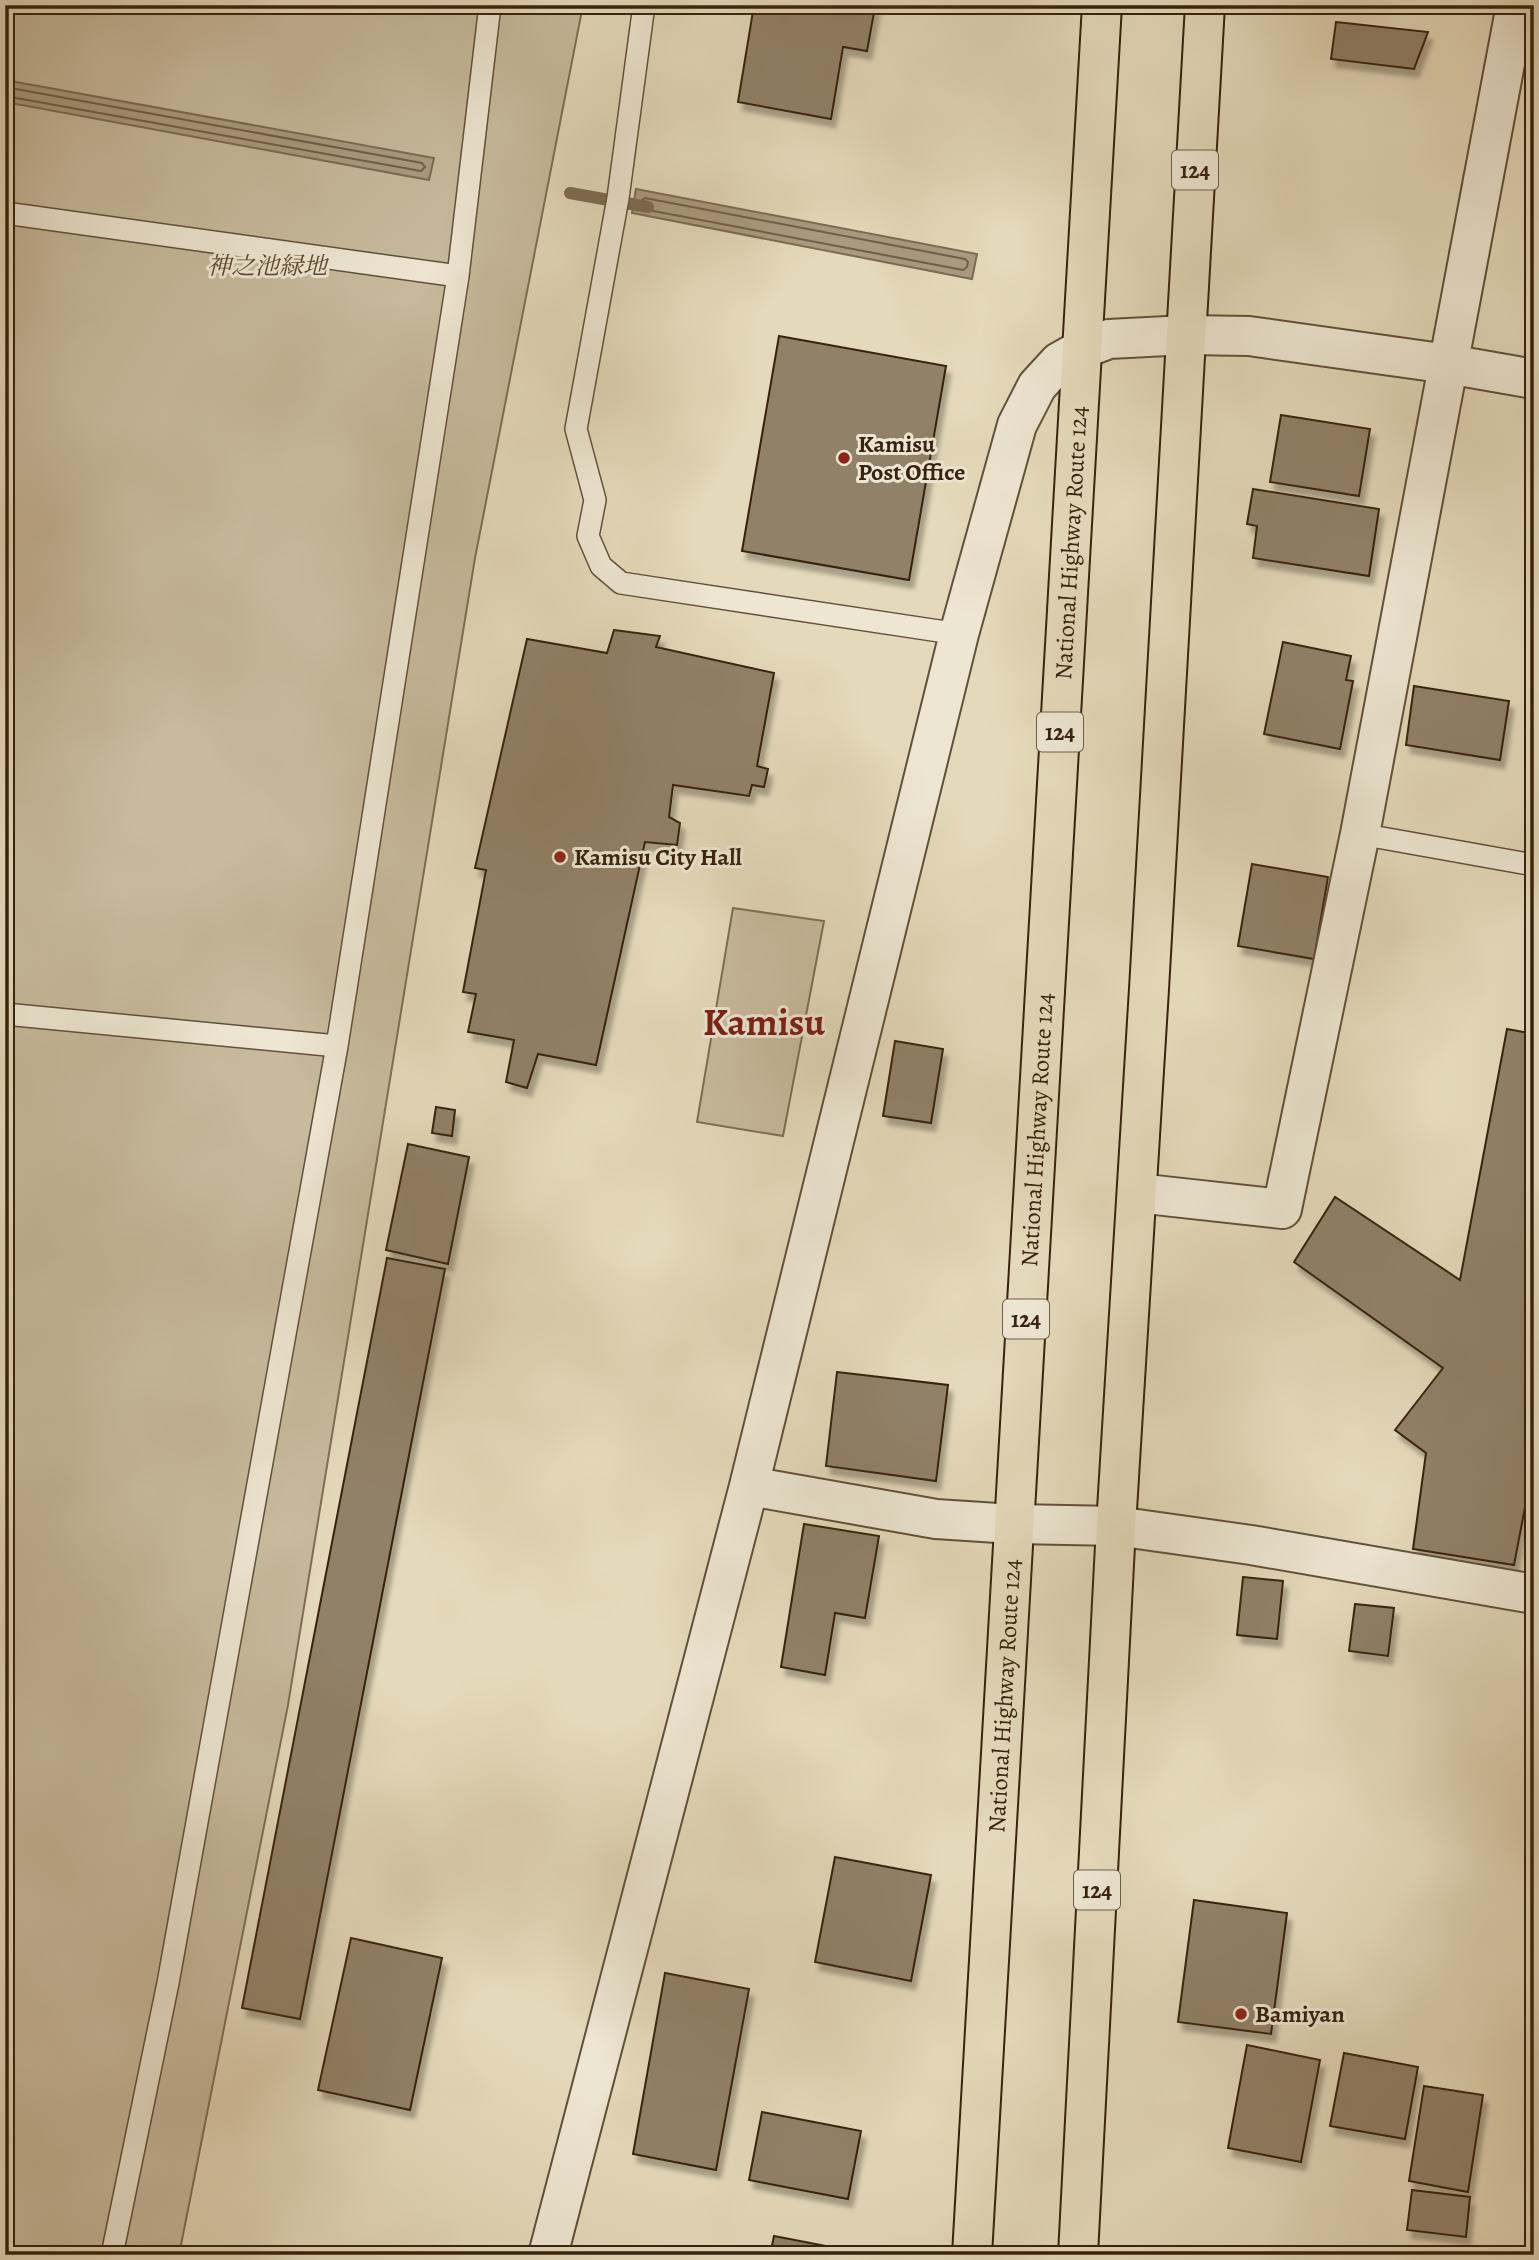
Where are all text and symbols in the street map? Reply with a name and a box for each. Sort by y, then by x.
road number: 124 [1172,150,1218,190]
park label: 神之池緑地 [207,250,330,282]
street label: National Highway Route 124 [1047,405,1095,681]
place label: Kamisu Post Office [858,428,965,488]
marker: Kamisu Post Office [836,450,852,466]
road number: 124 [1037,712,1083,752]
place label: Kamisu City Hall [574,841,742,873]
marker: Kamisu City Hall [552,849,568,865]
street label: National Highway Route 124 [1013,992,1061,1268]
district label: Kamisu [703,996,825,1048]
road number: 124 [1003,1300,1049,1338]
street label: National Highway Route 124 [980,1558,1028,1834]
road number: 124 [1074,1870,1120,1910]
place label: Bamiyan [1255,1998,1345,2030]
marker: Bamiyan [1233,2006,1249,2022]

